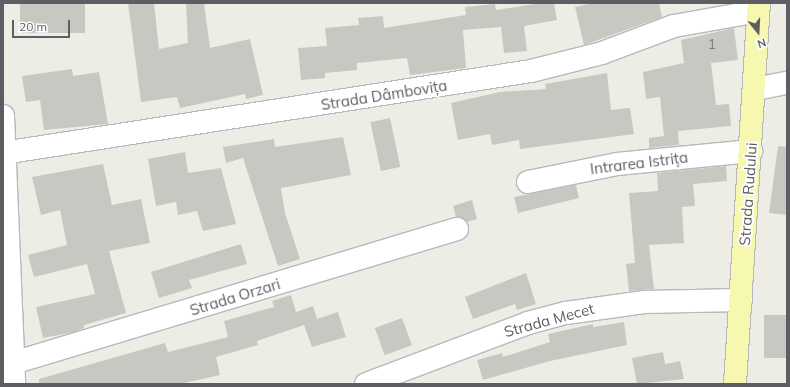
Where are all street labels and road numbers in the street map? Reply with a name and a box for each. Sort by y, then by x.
street label: Strada Dâmbovița [320,76,448,114]
street label: Strada Rudului [735,142,761,246]
street label: Intrarea Istrița [589,148,689,178]
street label: Strada Orzari [188,275,282,319]
street label: Strada Mecet [502,299,596,341]

